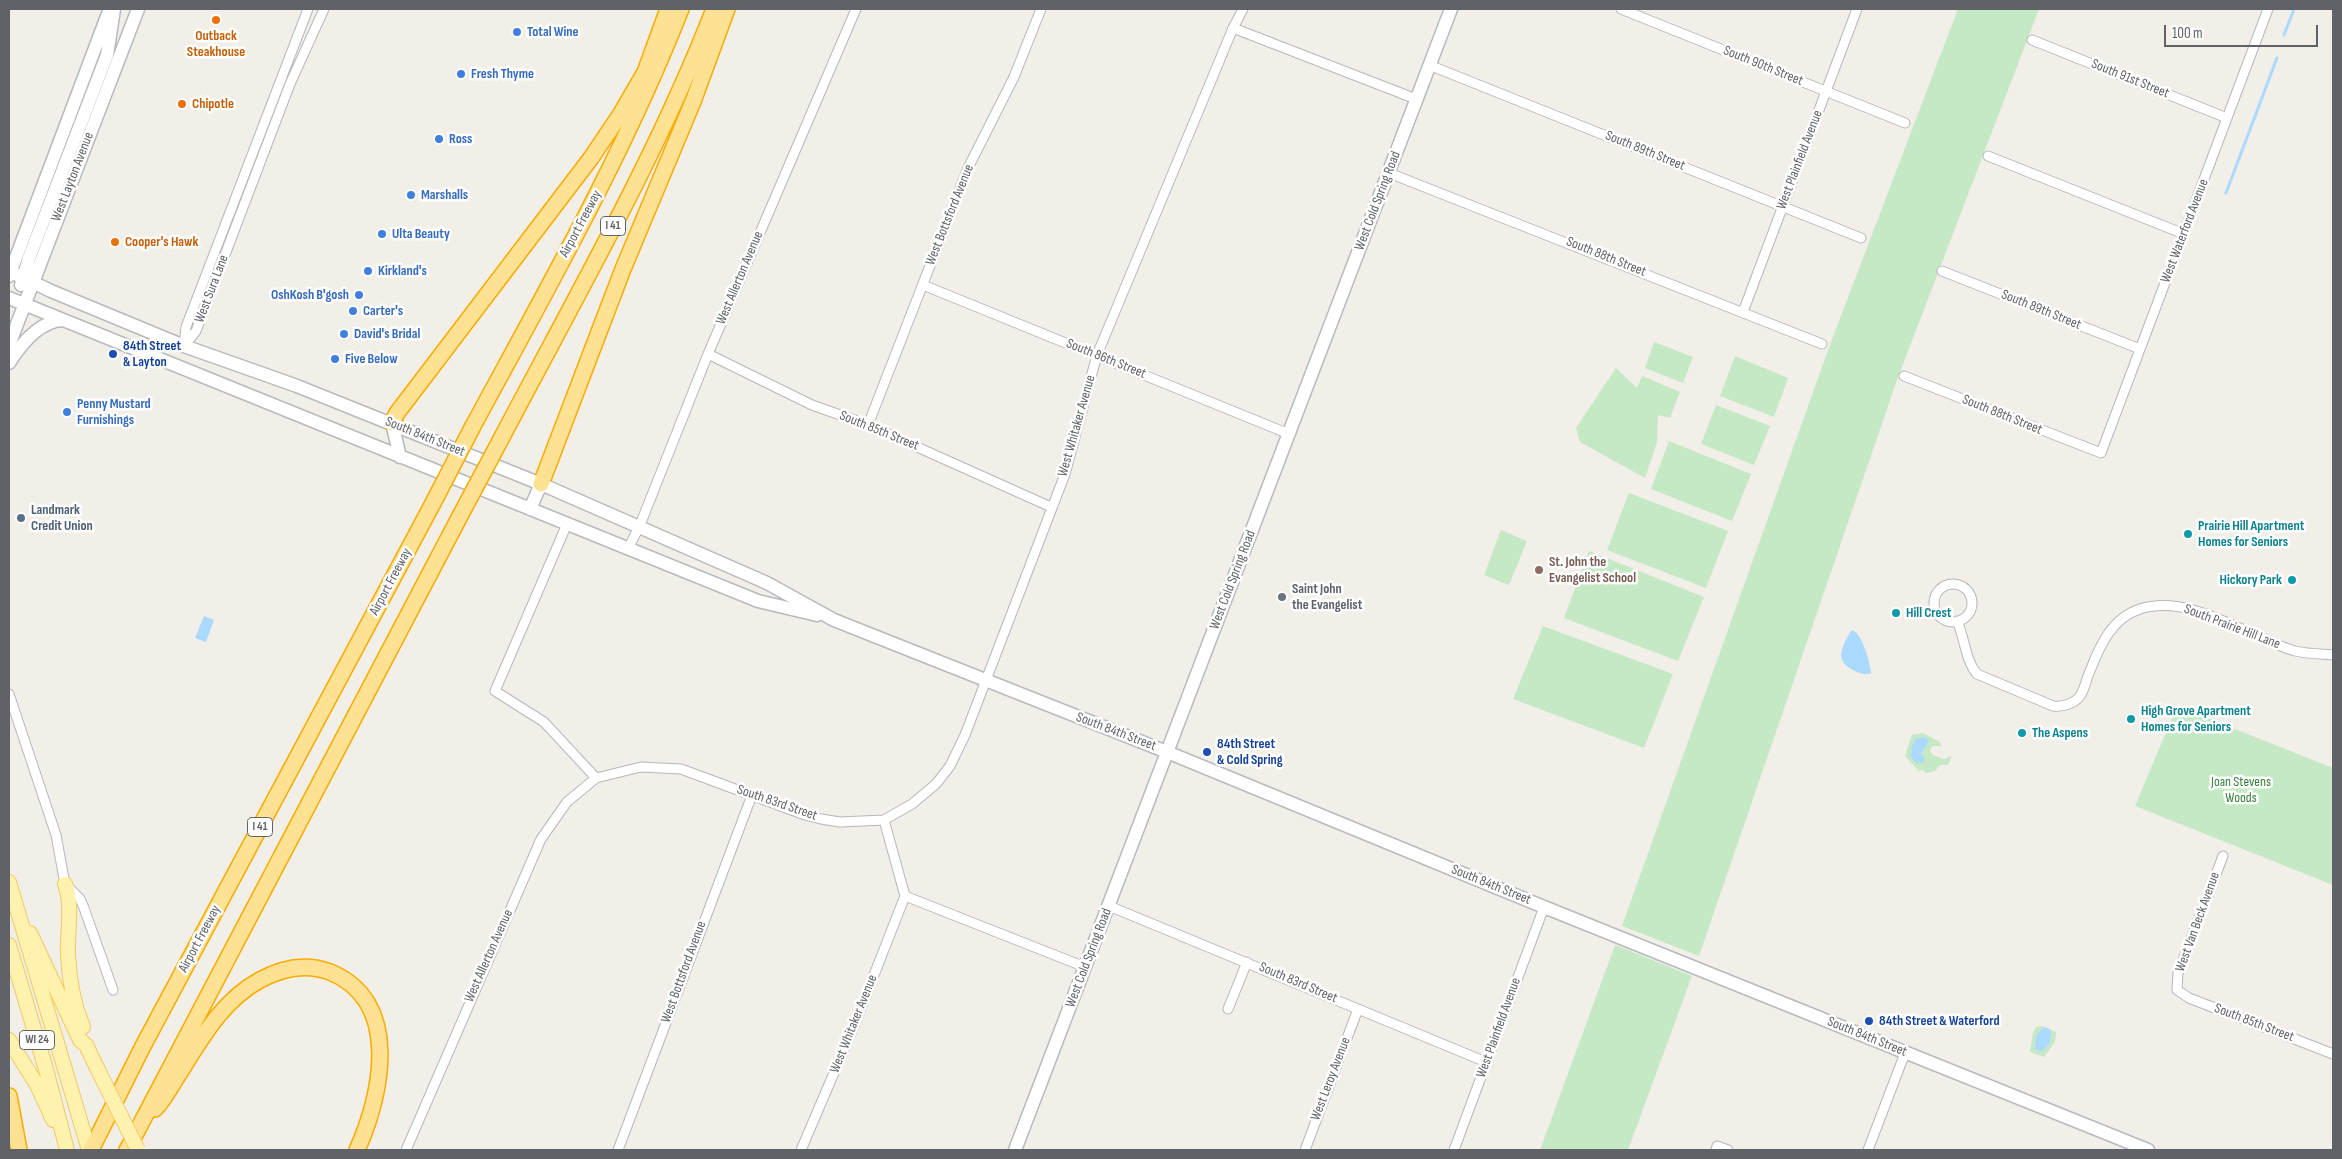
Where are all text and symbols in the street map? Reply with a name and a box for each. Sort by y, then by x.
marker: Outback Steakhouse [210,14,222,26]
scale bar [2167,15,2321,47]
place label: Total Wine [527,24,579,40]
text: 100 m [2172,24,2203,43]
marker: Total Wine [511,26,523,38]
place label: Outback Steakhouse [187,28,245,60]
street label: South 90th Street [1721,42,1805,90]
street label: South 91st Street [2089,56,2171,102]
place label: Fresh Thyme [471,66,534,82]
marker: Fresh Thyme [455,68,467,80]
place label: Chipotle [192,96,234,112]
marker: Chipotle [176,98,188,110]
street label: West Plainfield Avenue [1773,108,1827,212]
street label: South 89th Street [1603,127,1687,175]
street label: West Layton Avenue [48,130,98,224]
place label: Ross [449,131,472,147]
marker: Ross [433,133,445,145]
street label: West Cold Spring Road [1351,149,1405,253]
street label: West Bottsford Avenue [922,162,978,268]
street label: West Waterford Avenue [2157,177,2213,285]
place label: Marshalls [421,187,468,203]
street label: Airport Freeway [556,188,606,260]
marker: Marshalls [405,189,417,201]
road number: I 41 [600,217,626,236]
place label: Ulta Beauty [392,226,450,242]
marker: Ulta Beauty [376,228,388,240]
street label: West Allerton Avenue [713,229,767,327]
street label: South 88th Street [1564,233,1648,281]
place label: Cooper's Hawk [125,234,198,250]
marker: Cooper's Hawk [109,236,121,248]
street label: West Sura Lane [191,253,233,325]
place label: Kirkland's [378,263,427,279]
marker: Kirkland's [362,265,374,277]
street label: South 89th Street [1999,286,2083,334]
place label: OshKosh B'gosh [271,287,349,303]
marker: OshKosh B'gosh [353,289,365,301]
place label: Carter's [363,303,403,319]
marker: Carter's [347,305,359,317]
place label: David's Bridal [354,326,420,342]
marker: David's Bridal [338,328,350,340]
street label: South 86th Street [1064,335,1148,383]
place label: 84th Street & Layton [123,338,181,371]
marker: 84th Street & Layton [107,348,119,360]
place label: Five Below [345,351,398,367]
marker: Five Below [329,353,341,365]
street label: West Whitaker Avenue [1055,373,1099,479]
street label: South 88th Street [1960,391,2044,439]
place label: Penny Mustard Furnishings [77,396,151,428]
marker: Penny Mustard Furnishings [61,406,73,418]
street label: South 85th Street [837,407,921,455]
street label: South 84th Street [383,413,467,461]
place label: Landmark Credit Union [31,502,93,534]
marker: Landmark Credit Union [15,512,27,524]
place label: Prairie Hill Apartment Homes for Seniors [2198,518,2304,550]
street label: West Cold Spring Road [1206,528,1260,632]
marker: Prairie Hill Apartment Homes for Seniors [2182,528,2194,540]
street label: Airport Freeway [366,546,416,618]
place label: St. John the Evangelist School [1549,554,1636,586]
marker: St. John the Evangelist School [1533,564,1545,576]
place label: Hickory Park [2219,572,2282,588]
marker: Hickory Park [2286,574,2298,586]
place label: Saint John the Evangelist [1292,581,1362,614]
marker: Saint John the Evangelist [1276,591,1288,603]
street label: South Prairie Hill Lane [2182,601,2282,653]
place label: Hill Crest [1906,605,1951,621]
marker: Hill Crest [1890,607,1902,619]
place label: High Grove Apartment Homes for Seniors [2141,703,2251,736]
street label: South 84th Street [1074,709,1158,755]
marker: High Grove Apartment Homes for Seniors [2125,713,2137,725]
place label: The Aspens [2032,725,2088,741]
marker: The Aspens [2016,727,2028,739]
place label: 84th Street & Cold Spring [1217,736,1283,769]
marker: 84th Street & Cold Spring [1201,746,1213,758]
park label: Joan Stevens Woods [2211,774,2271,806]
street label: South 83rd Street [735,781,819,825]
road number: I 41 [248,818,272,836]
street label: South 84th Street [1449,861,1533,909]
street label: West Van Beck Avenue [2172,870,2224,974]
street label: Airport Freeway [175,903,225,975]
street label: West Cold Spring Road [1062,906,1116,1010]
street label: West Allerton Avenue [461,907,517,1005]
street label: West Bottsford Avenue [658,919,710,1025]
street label: South 83rd Street [1256,959,1340,1007]
street label: West Whitaker Avenue [827,972,881,1076]
street label: West Plainfield Avenue [1473,976,1525,1080]
street label: South 85th Street [2212,1000,2296,1046]
street label: South 84th Street [1825,1013,1909,1061]
place label: 84th Street & Waterford [1879,1013,1999,1029]
marker: 84th Street & Waterford [1863,1015,1875,1027]
road number: WI 24 [20,1030,54,1050]
street label: West Leroy Avenue [1307,1035,1355,1123]

